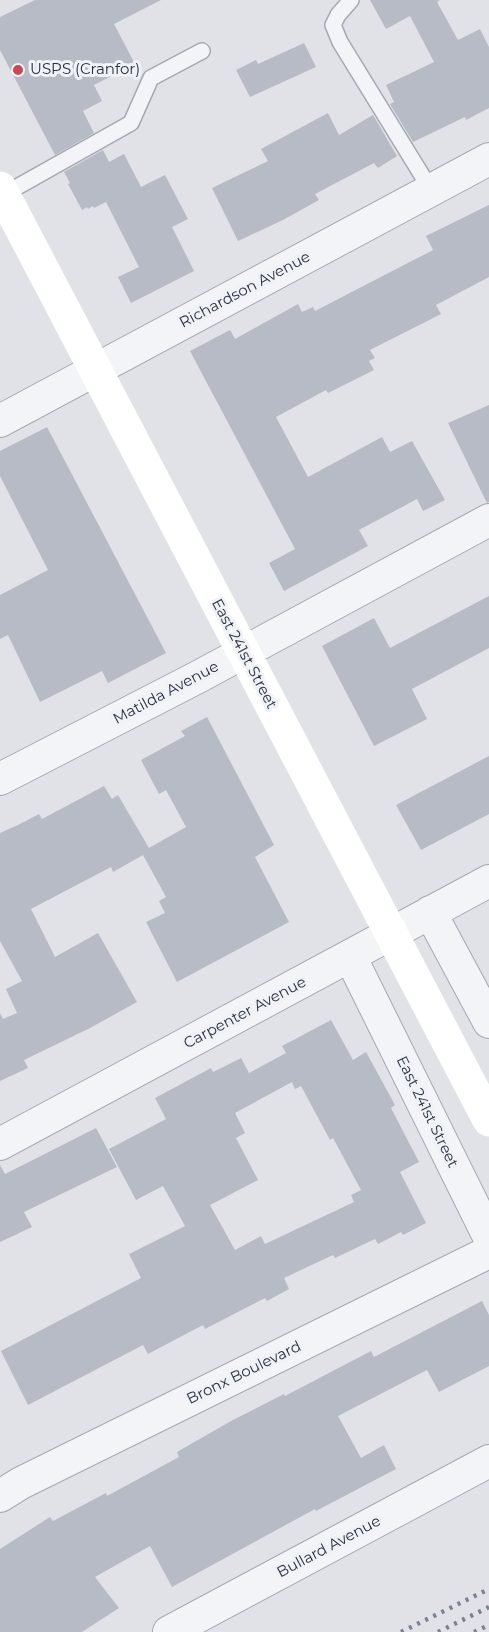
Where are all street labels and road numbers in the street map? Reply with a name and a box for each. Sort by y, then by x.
street label: Richardson Avenue [176,248,314,332]
street label: East 241st Street [207,596,281,712]
street label: Matilda Avenue [110,658,222,728]
street label: Carpenter Avenue [181,973,309,1053]
street label: East 241st Street [392,1053,462,1171]
street label: Bronx Boulevard [184,1338,304,1408]
street label: Bullard Avenue [274,1512,384,1582]

